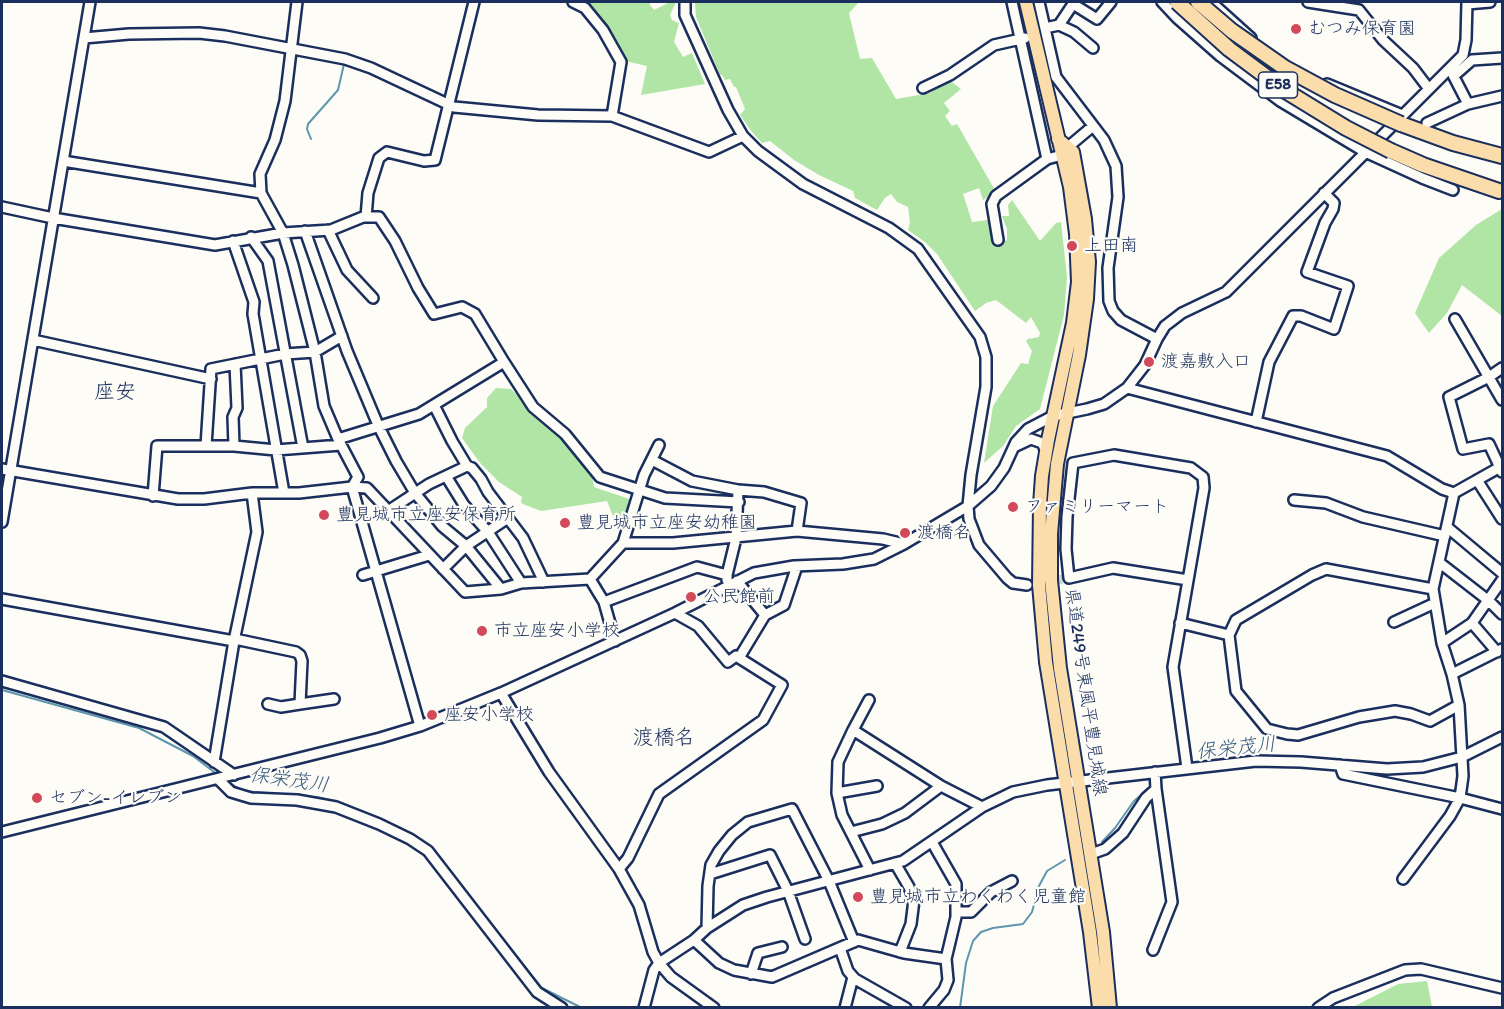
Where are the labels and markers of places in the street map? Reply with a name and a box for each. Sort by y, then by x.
place label: むつみ保育園 [1308,18,1416,40]
marker: むつみ保育園 [1289,22,1303,36]
place label: 上田南 [1084,235,1138,257]
marker: 上田南 [1065,239,1079,253]
place label: 渡嘉敷入口 [1161,351,1251,373]
marker: 渡嘉敷入口 [1142,355,1156,369]
place label: ファミリーマート [1025,496,1169,518]
marker: ファミリーマート [1006,500,1020,514]
place label: 豊見城市立座安保育所 [336,504,516,526]
marker: 豊見城市立座安保育所 [317,508,331,522]
place label: 豊見城市立座安幼稚園 [577,512,757,534]
marker: 豊見城市立座安幼稚園 [558,516,572,530]
place label: 渡橋名 [917,522,971,544]
marker: 渡橋名 [898,526,912,540]
place label: 公民館前 [703,586,775,608]
marker: 公民館前 [684,590,698,604]
place label: 市立座安小学校 [494,620,620,642]
marker: 市立座安小学校 [475,624,489,638]
place label: 座安小学校 [444,704,534,726]
marker: 座安小学校 [425,708,439,722]
place label: セブン-イレブン [49,787,182,809]
marker: セブン-イレブン [30,791,44,805]
place label: 豊見城市立わくわく児童館 [870,886,1086,908]
marker: 豊見城市立わくわく児童館 [851,890,865,904]

